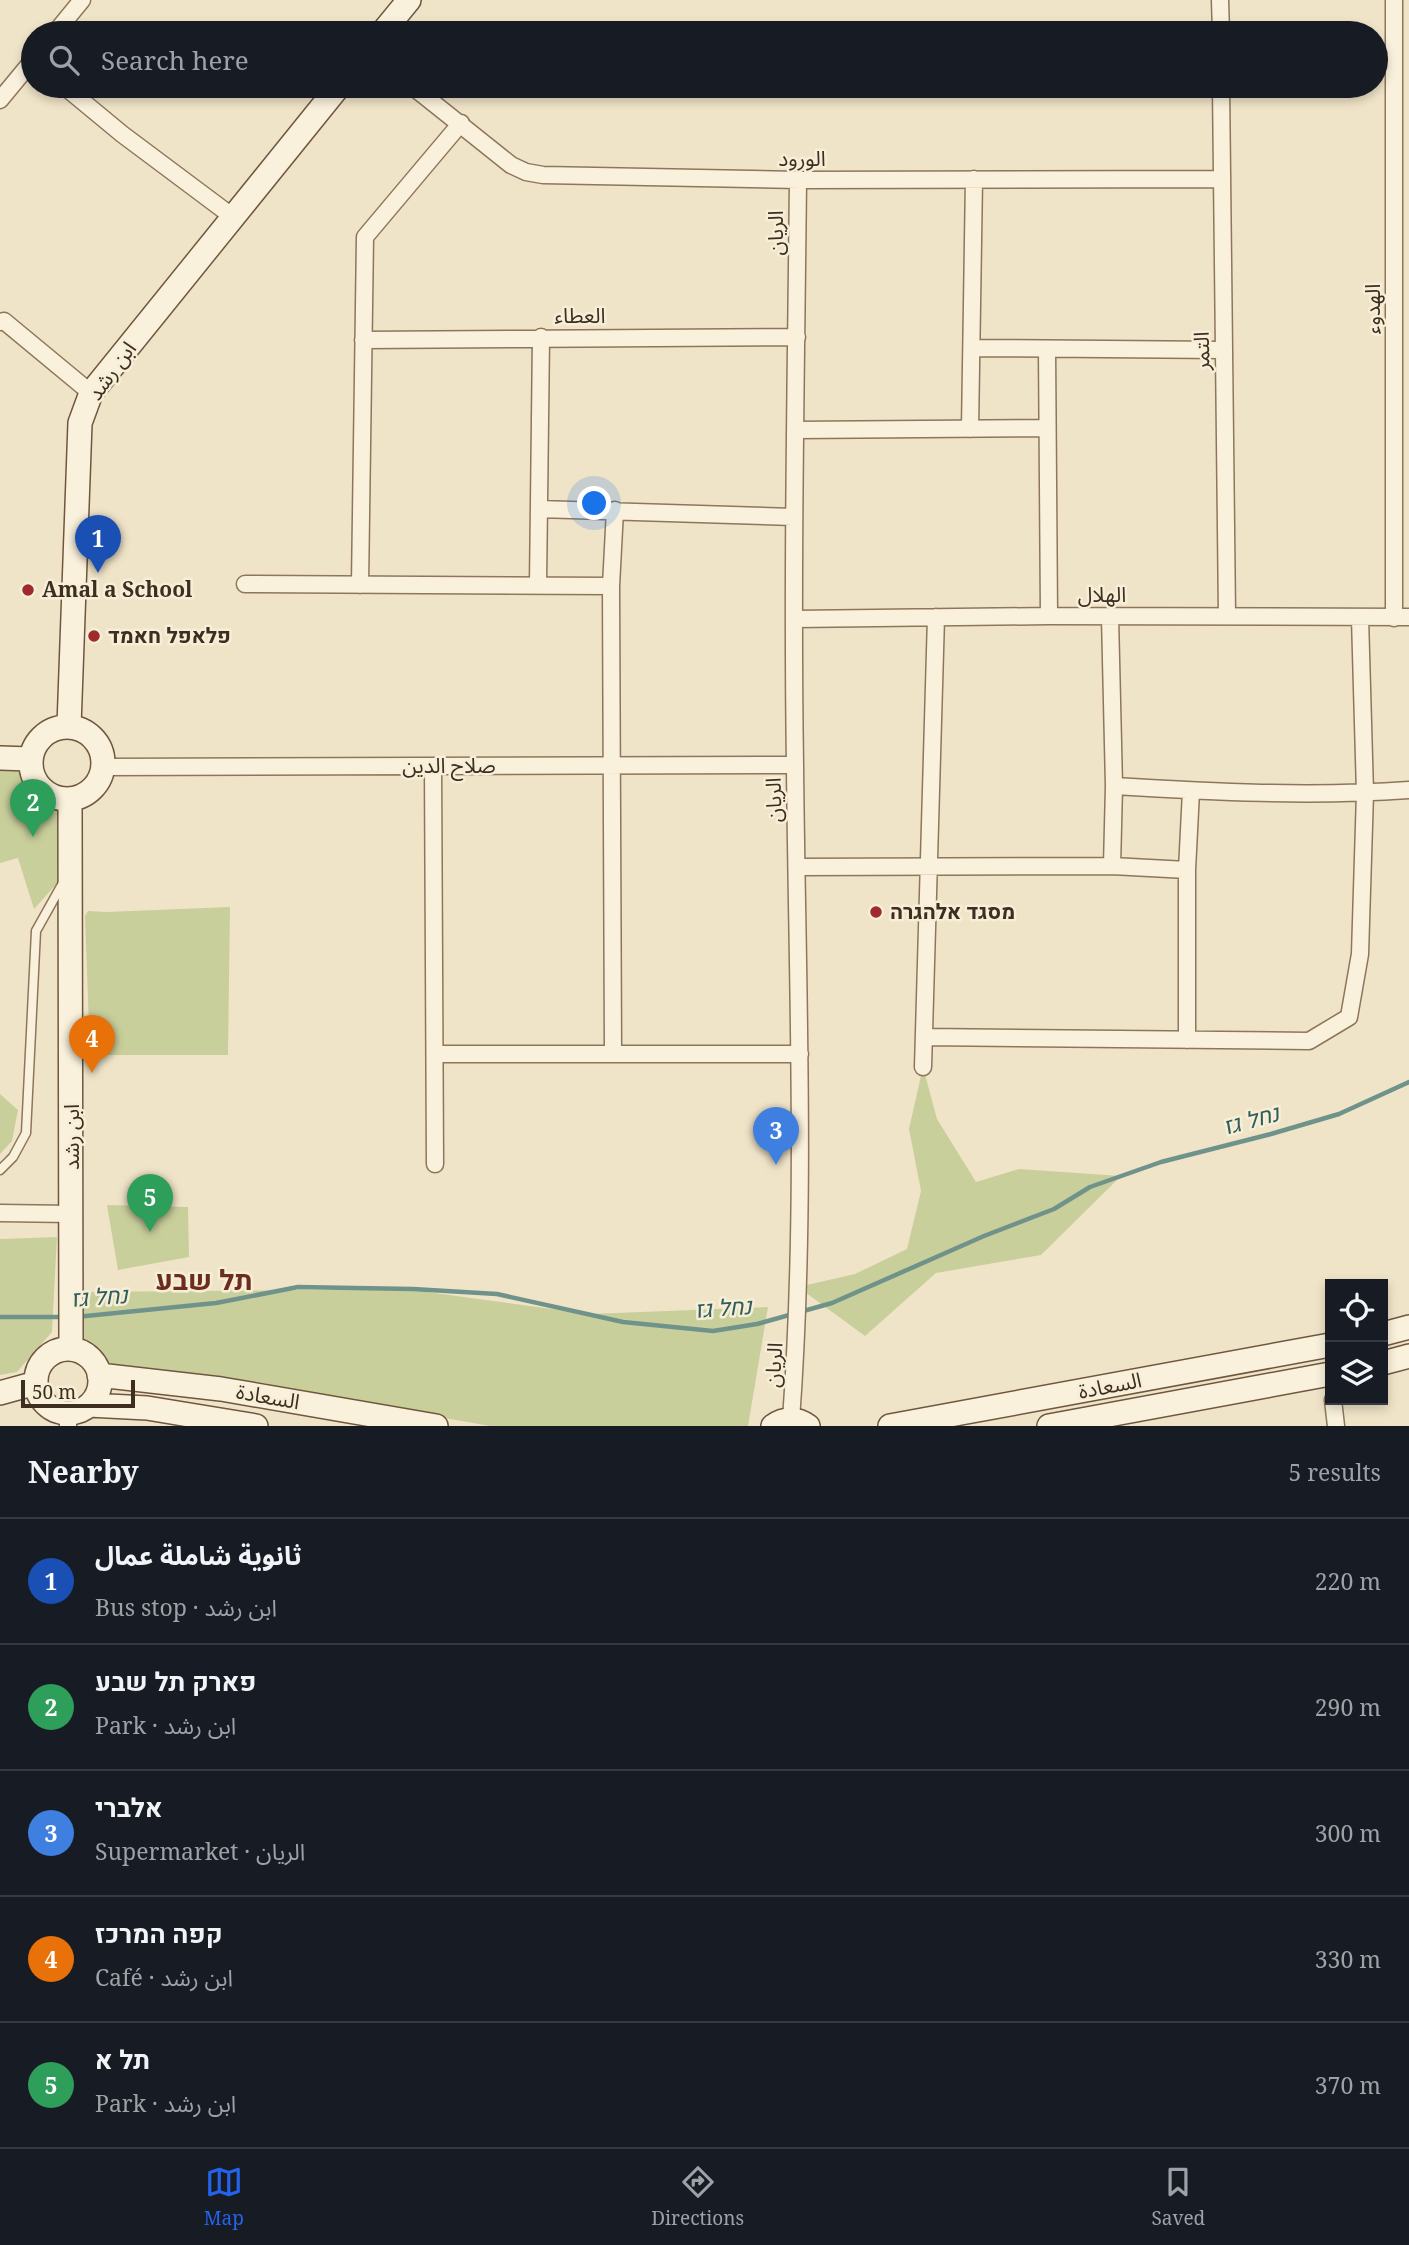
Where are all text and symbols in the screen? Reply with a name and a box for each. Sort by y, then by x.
search box [21,21,1388,98]
icon: search [45,41,83,79]
text: Search here [101,42,249,78]
street label: الورود [778,144,826,172]
street label: الريان [761,211,789,255]
street label: الهدوء [1358,284,1386,334]
street label: العطاء [554,301,606,329]
street label: التمر [1187,331,1215,372]
street label: ابن رشد [80,335,142,405]
your location [577,486,611,520]
pin: 1 [75,515,121,573]
place label: Amal a School [42,575,193,603]
street label: الهلال [1078,580,1126,608]
marker: Amal a School [20,582,36,598]
place label: פלאפל חאמד [108,621,231,649]
marker: פלאפל חאמד [86,628,102,644]
street label: صلاح الدين [402,751,496,781]
street label: الريان [759,777,787,823]
pin: 2 [10,779,56,837]
place label: מסגד אלהגרה [890,897,1015,925]
marker: מסגד אלהגרה [868,904,884,920]
pin: 4 [69,1015,115,1073]
water label: נחל גז [1219,1096,1284,1142]
street label: ابن رشد [57,1104,85,1170]
pin: 3 [753,1107,799,1165]
pin: 5 [127,1174,173,1232]
district label: תל שבע [155,1260,253,1298]
water label: נחל גז [69,1278,130,1314]
map controls [1325,1279,1388,1405]
button: locate [1325,1279,1388,1342]
water label: נחל גז [693,1289,754,1325]
street label: الريان [757,1342,789,1388]
button: layers [1325,1342,1388,1405]
street label: السعادة [1076,1365,1144,1405]
scale bar [21,1377,135,1409]
street label: السعادة [234,1377,302,1415]
text: 50 m [32,1379,76,1405]
text: Nearby [28,1451,139,1492]
text: 5 results [1288,1456,1381,1488]
text: ثانوية شاملة عمال [95,1537,302,1573]
text: 1 [45,1565,58,1597]
text: 220 m [1315,1565,1381,1597]
text: Bus stop · ابن رشد [95,1591,277,1623]
text: פארק תל שבע [95,1663,256,1699]
text: 2 [45,1691,58,1723]
text: 290 m [1315,1691,1381,1723]
text: Park · ابن رشد [95,1709,236,1741]
text: אלברי [95,1789,162,1825]
text: 3 [45,1817,58,1849]
text: 300 m [1315,1817,1381,1849]
text: Supermarket · الريان [95,1835,305,1867]
text: קפה המרכז [95,1915,223,1951]
text: 4 [45,1943,58,1975]
text: 330 m [1315,1943,1381,1975]
text: Café · ابن رشد [95,1961,233,1993]
text: תל א [95,2041,150,2077]
text: 5 [45,2069,58,2101]
text: 370 m [1315,2069,1381,2101]
text: Park · ابن رشد [95,2087,236,2119]
tab: Map [204,2163,244,2231]
tab: Directions [651,2163,744,2231]
tab: Saved [1151,2163,1205,2231]

